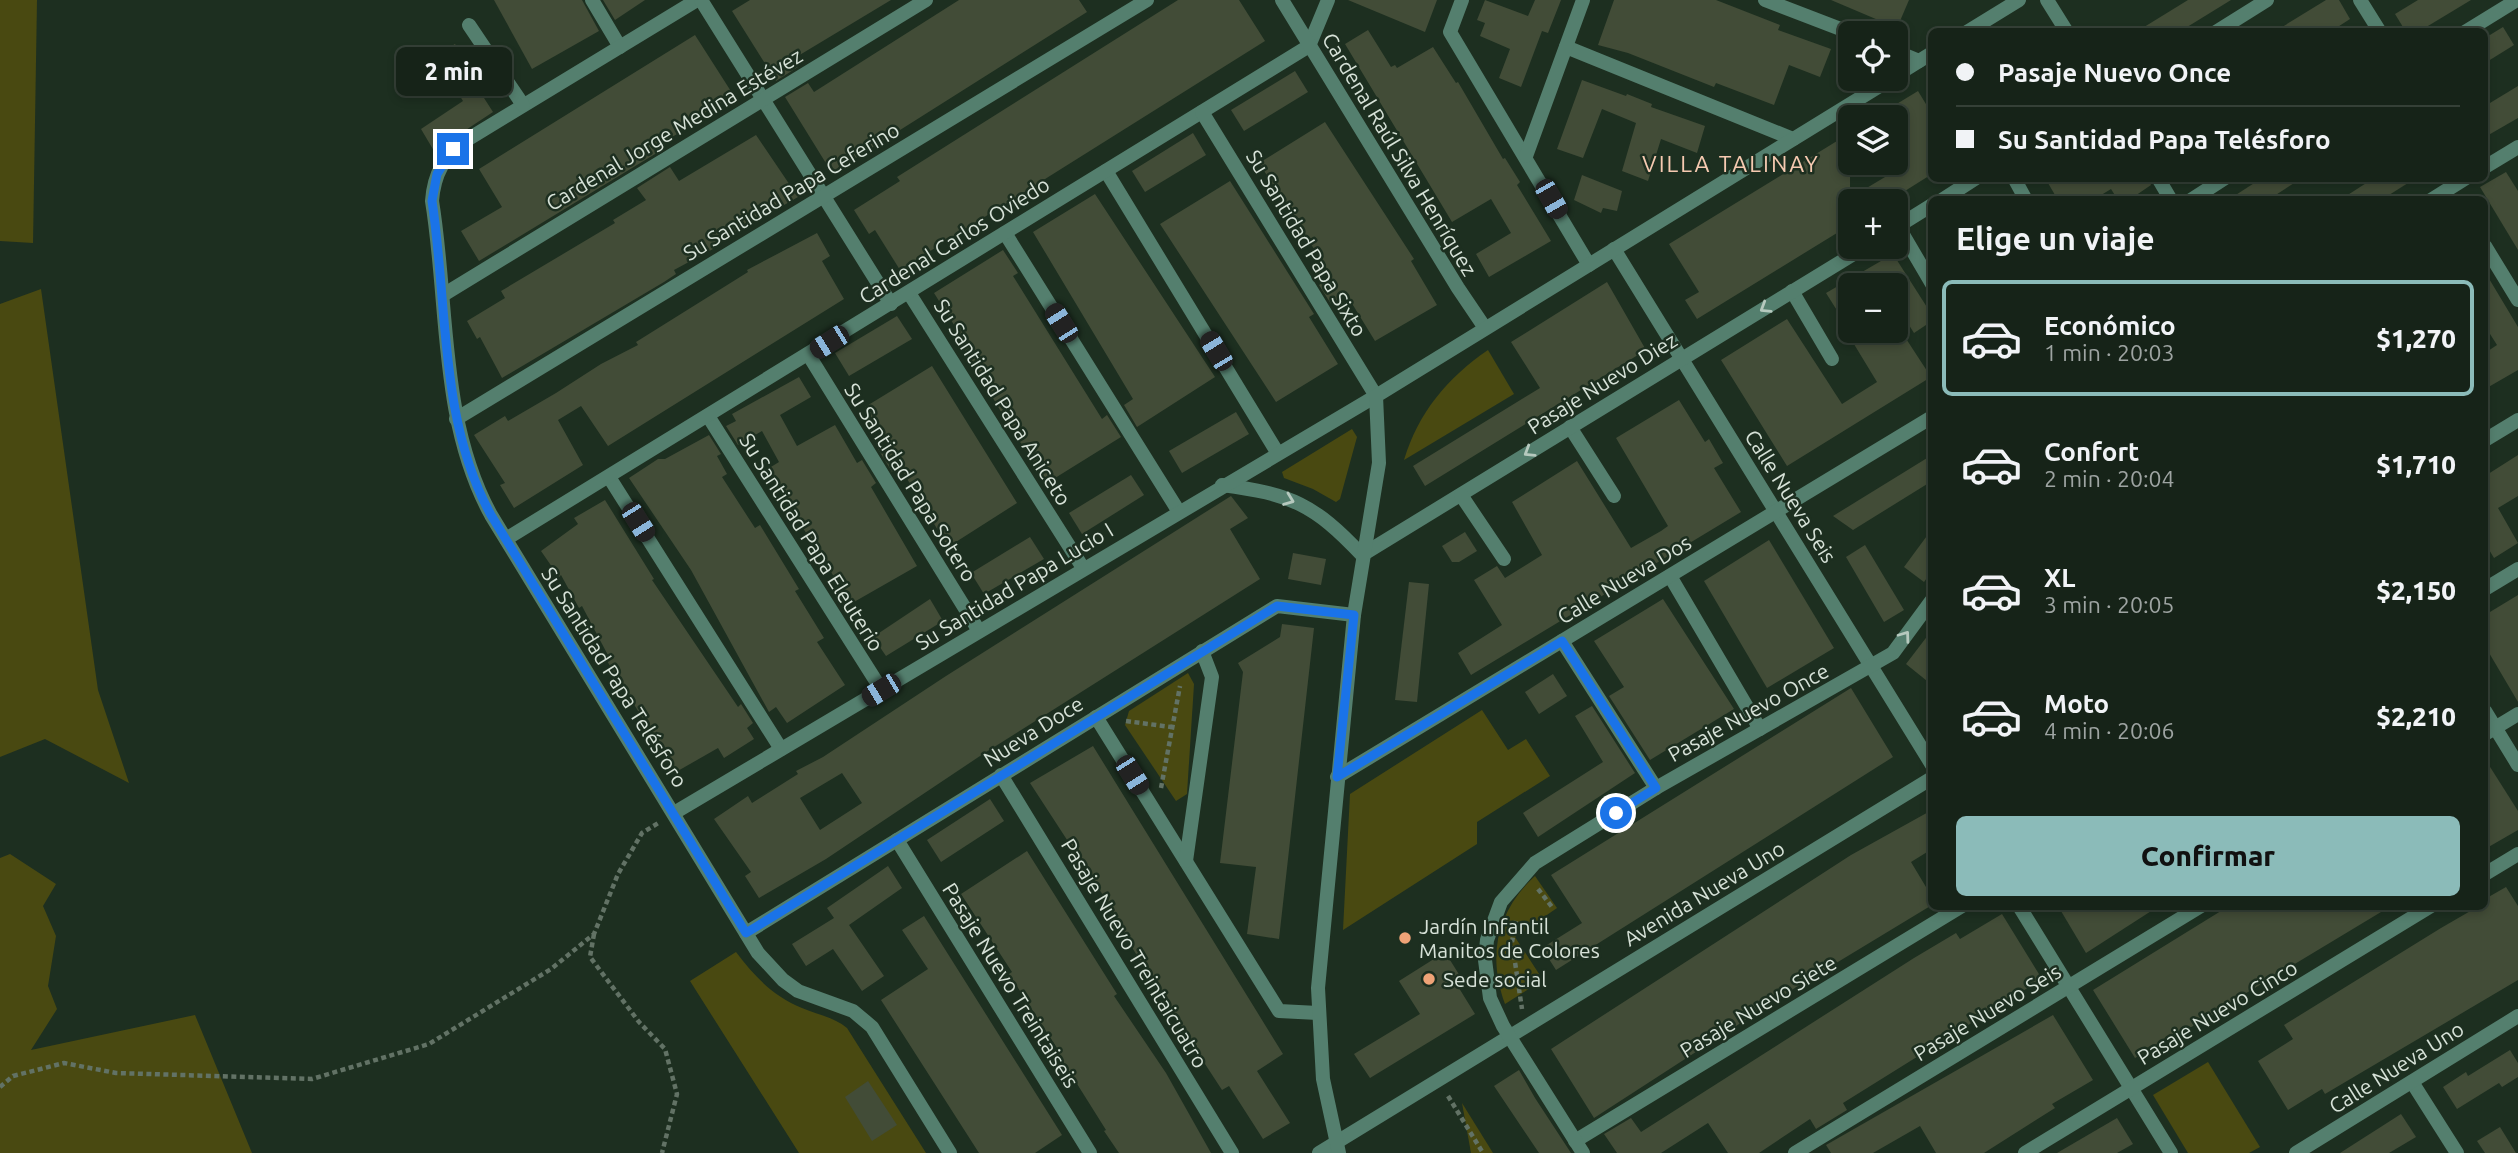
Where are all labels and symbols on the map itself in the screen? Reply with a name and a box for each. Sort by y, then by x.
street label: Cardenal Raúl Silva Henríquez [1318,28,1482,280]
street label: Cardenal Jorge Medina Estévez [542,43,806,215]
callout: 2 min [395,47,511,96]
street label: Su Santidad Papa Ceferino [679,117,903,265]
route end [437,133,469,165]
street label: Su Santidad Papa Sixto [1242,145,1372,341]
district label: VILLA TALINAY [1642,151,1820,176]
street label: Cardenal Carlos Oviedo [854,172,1054,308]
car [1532,176,1571,222]
street label: Su Santidad Papa Aniceto [930,294,1076,510]
car [1041,300,1082,346]
one-way arrow [1759,300,1772,313]
car [806,322,853,362]
street label: Pasaje Nuevo Diez [1523,327,1681,439]
car [1197,328,1236,374]
street label: Su Santidad Papa Sotero [840,378,982,586]
street label: Calle Nueva Seis [1740,425,1842,567]
street label: Su Santidad Papa Eleuterio [735,429,889,655]
one-way arrow [1524,444,1537,457]
one-way arrow [1282,491,1294,505]
car [618,499,659,545]
street label: Su Santidad Papa Lucio I [911,517,1117,655]
street label: Calle Nueva Dos [1553,530,1695,628]
street label: Su Santidad Papa Telésforo [537,562,693,792]
one-way arrow [1897,632,1909,644]
street label: Pasaje Nuevo Once [1663,658,1833,766]
car [858,670,905,710]
street label: Nueva Doce [979,691,1087,771]
car [1112,752,1153,798]
route start [1600,797,1632,829]
street label: Pasaje Nuevo Treintaicuatro [1057,834,1213,1072]
street label: Avenida Nueva Uno [1619,836,1789,950]
street label: Pasaje Nuevo Treintaiseis [938,878,1084,1092]
place label: Jardín Infantil Manitos de Colores [1419,914,1600,962]
marker: Jardín Infantil Manitos de Colores [1397,930,1413,946]
street label: Pasaje Nuevo Siete [1676,950,1840,1062]
street label: Pasaje Nuevo Cinco [2133,955,2301,1069]
street label: Pasaje Nuevo Seis [1909,959,2065,1065]
place label: Sede social [1443,967,1547,991]
marker: Sede social [1421,971,1437,987]
street label: Calle Nueva Uno [2324,1016,2468,1118]

